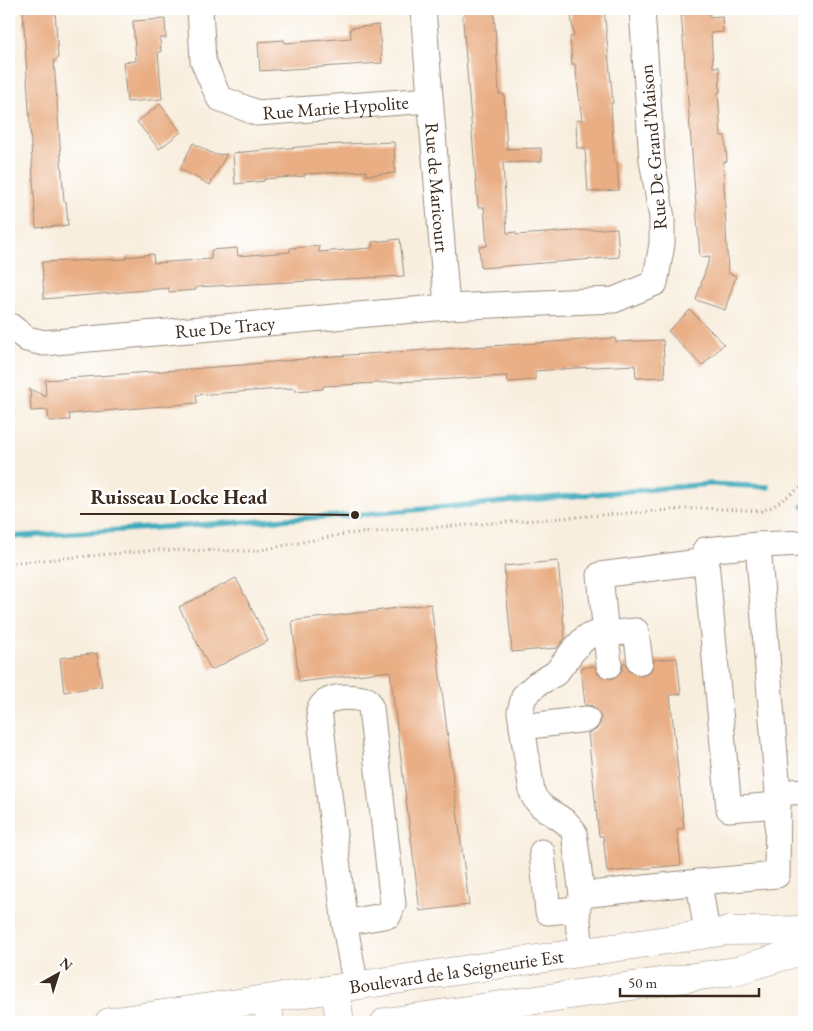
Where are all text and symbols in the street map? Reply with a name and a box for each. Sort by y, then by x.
street label: Rue De Grand'Maison [633,63,673,231]
street label: Rue Marie Hypolite [261,89,410,125]
street label: Rue de Maricourt [420,122,455,253]
street label: Rue De Tracy [174,310,277,344]
callout: Ruisseau Locke Head [80,479,277,514]
text: Ruisseau Locke Head [91,484,268,510]
street label: Boulevard de la Seigneurie Est [347,943,565,999]
north arrow [32,948,82,998]
text: N [56,953,77,975]
scale bar [620,966,759,998]
text: 50 m [628,973,657,992]

